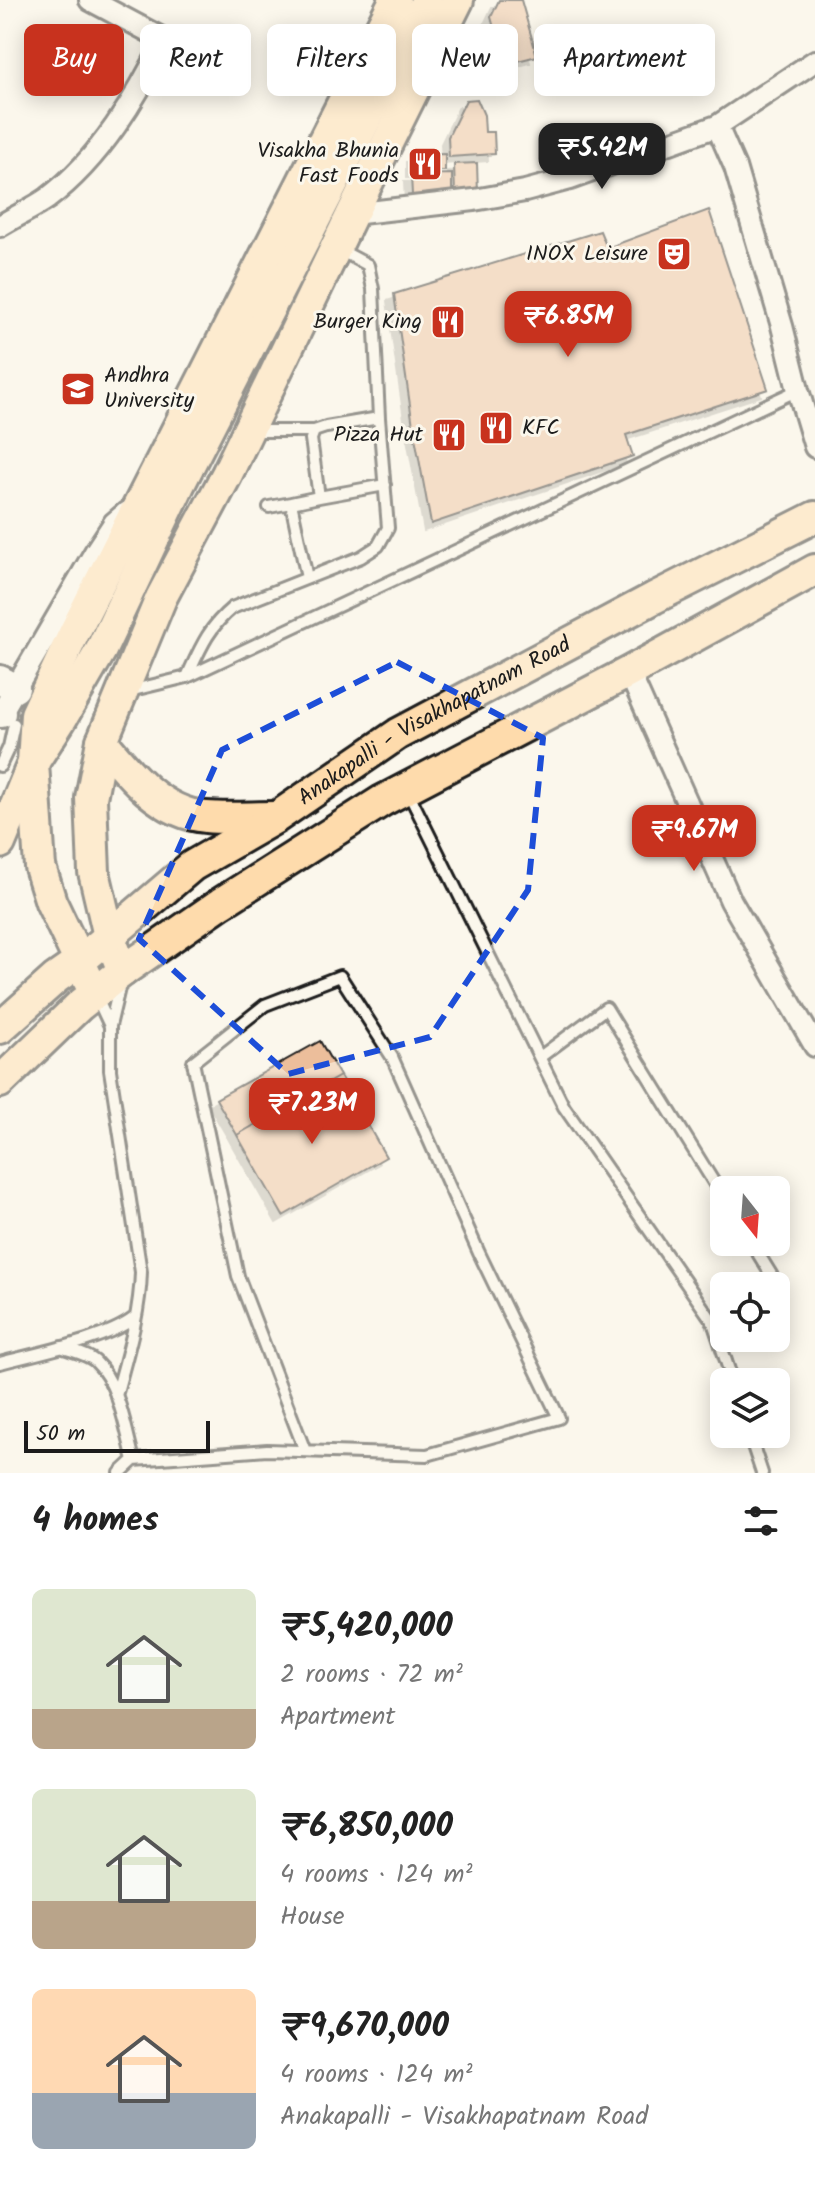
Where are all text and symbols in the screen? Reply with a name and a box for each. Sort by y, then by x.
chip: Buy [24,24,124,96]
chip: Rent [140,24,251,96]
chip: Filters [267,24,396,96]
chip: New [412,24,518,96]
chip: Apartment [534,24,715,96]
pin: ₹5.42M [537,123,667,191]
text: ₹5.42M [557,128,647,170]
place label: Visakha Bhunia Fast Foods [257,134,400,194]
restaurant icon: Visakha Bhunia Fast Foods [406,145,444,183]
theatre icon: INOX Leisure [655,235,693,273]
place label: INOX Leisure [526,237,648,272]
pin: ₹6.85M [503,291,633,359]
text: ₹6.85M [522,296,614,338]
restaurant icon: Burger King [429,303,467,341]
place label: Burger King [313,305,422,340]
place label: Andhra University [104,359,195,419]
school or university icon: Andhra University [59,370,97,408]
restaurant icon: KFC [477,409,515,447]
place label: KFC [522,411,560,446]
restaurant icon: Pizza Hut [430,416,468,454]
place label: Pizza Hut [333,418,423,453]
street label: Anakapalli - Visakhapatnam Road [291,627,578,815]
pin: ₹9.67M [629,805,759,873]
text: ₹9.67M [650,810,738,852]
pin: ₹7.23M [247,1078,377,1146]
text: ₹7.23M [267,1083,357,1125]
north arrow [710,1176,790,1256]
map controls [710,1176,790,1448]
button: locate [710,1272,790,1352]
button: layers [710,1368,790,1448]
scale bar [24,1417,210,1453]
text: 50 m [36,1417,85,1452]
text: 4 homes [32,1494,159,1548]
icon: filters [739,1499,783,1543]
text: ₹5,420,000 [280,1600,453,1654]
icon: home [96,1621,192,1717]
text: 2 rooms · 72 m² [280,1654,463,1696]
text: Apartment [280,1696,395,1738]
text: ₹6,850,000 [280,1800,453,1854]
icon: home [96,1821,192,1917]
text: 4 rooms · 124 m² [280,1854,472,1896]
text: House [280,1896,344,1938]
text: ₹9,670,000 [280,2000,449,2054]
icon: home [96,2021,192,2117]
text: 4 rooms · 124 m² [280,2054,472,2096]
text: Anakapalli - Visakhapatnam Road [280,2096,648,2138]

